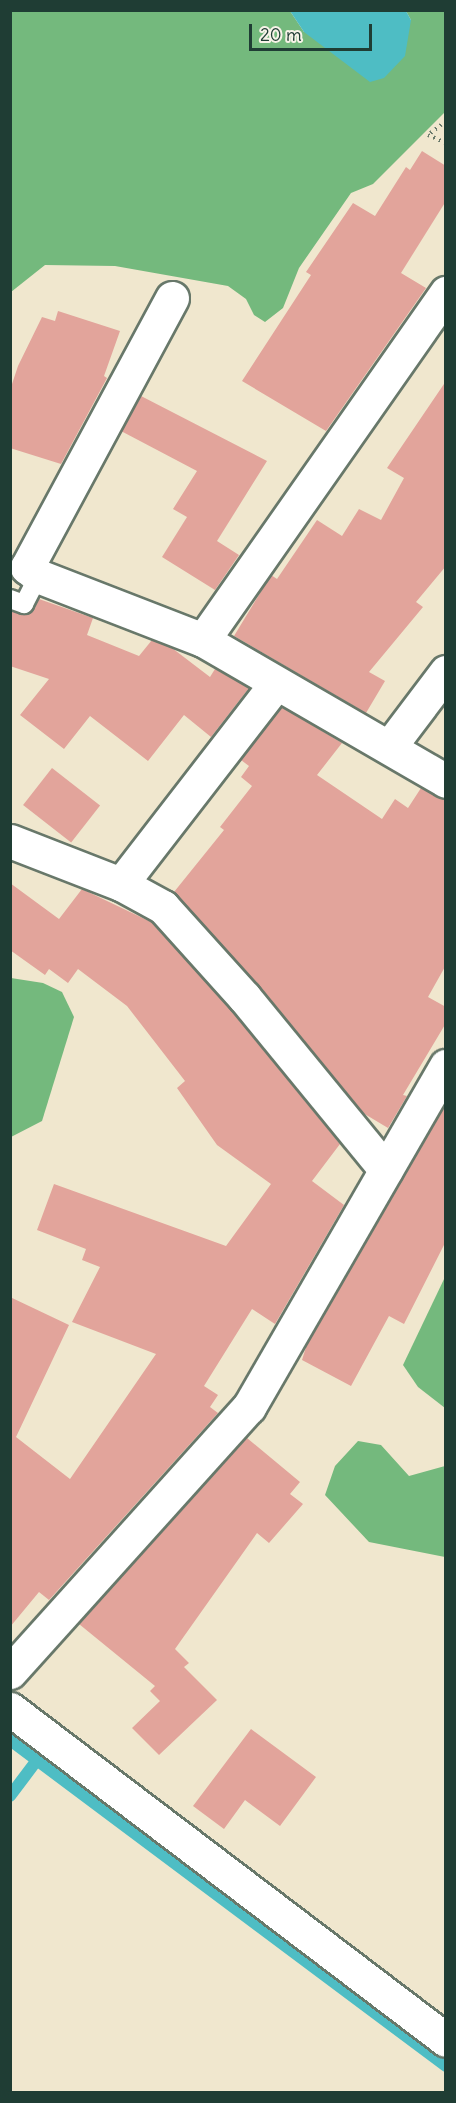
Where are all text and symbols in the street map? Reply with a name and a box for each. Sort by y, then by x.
scale bar [252,12,375,50]
text: 20 m [260,23,302,46]

